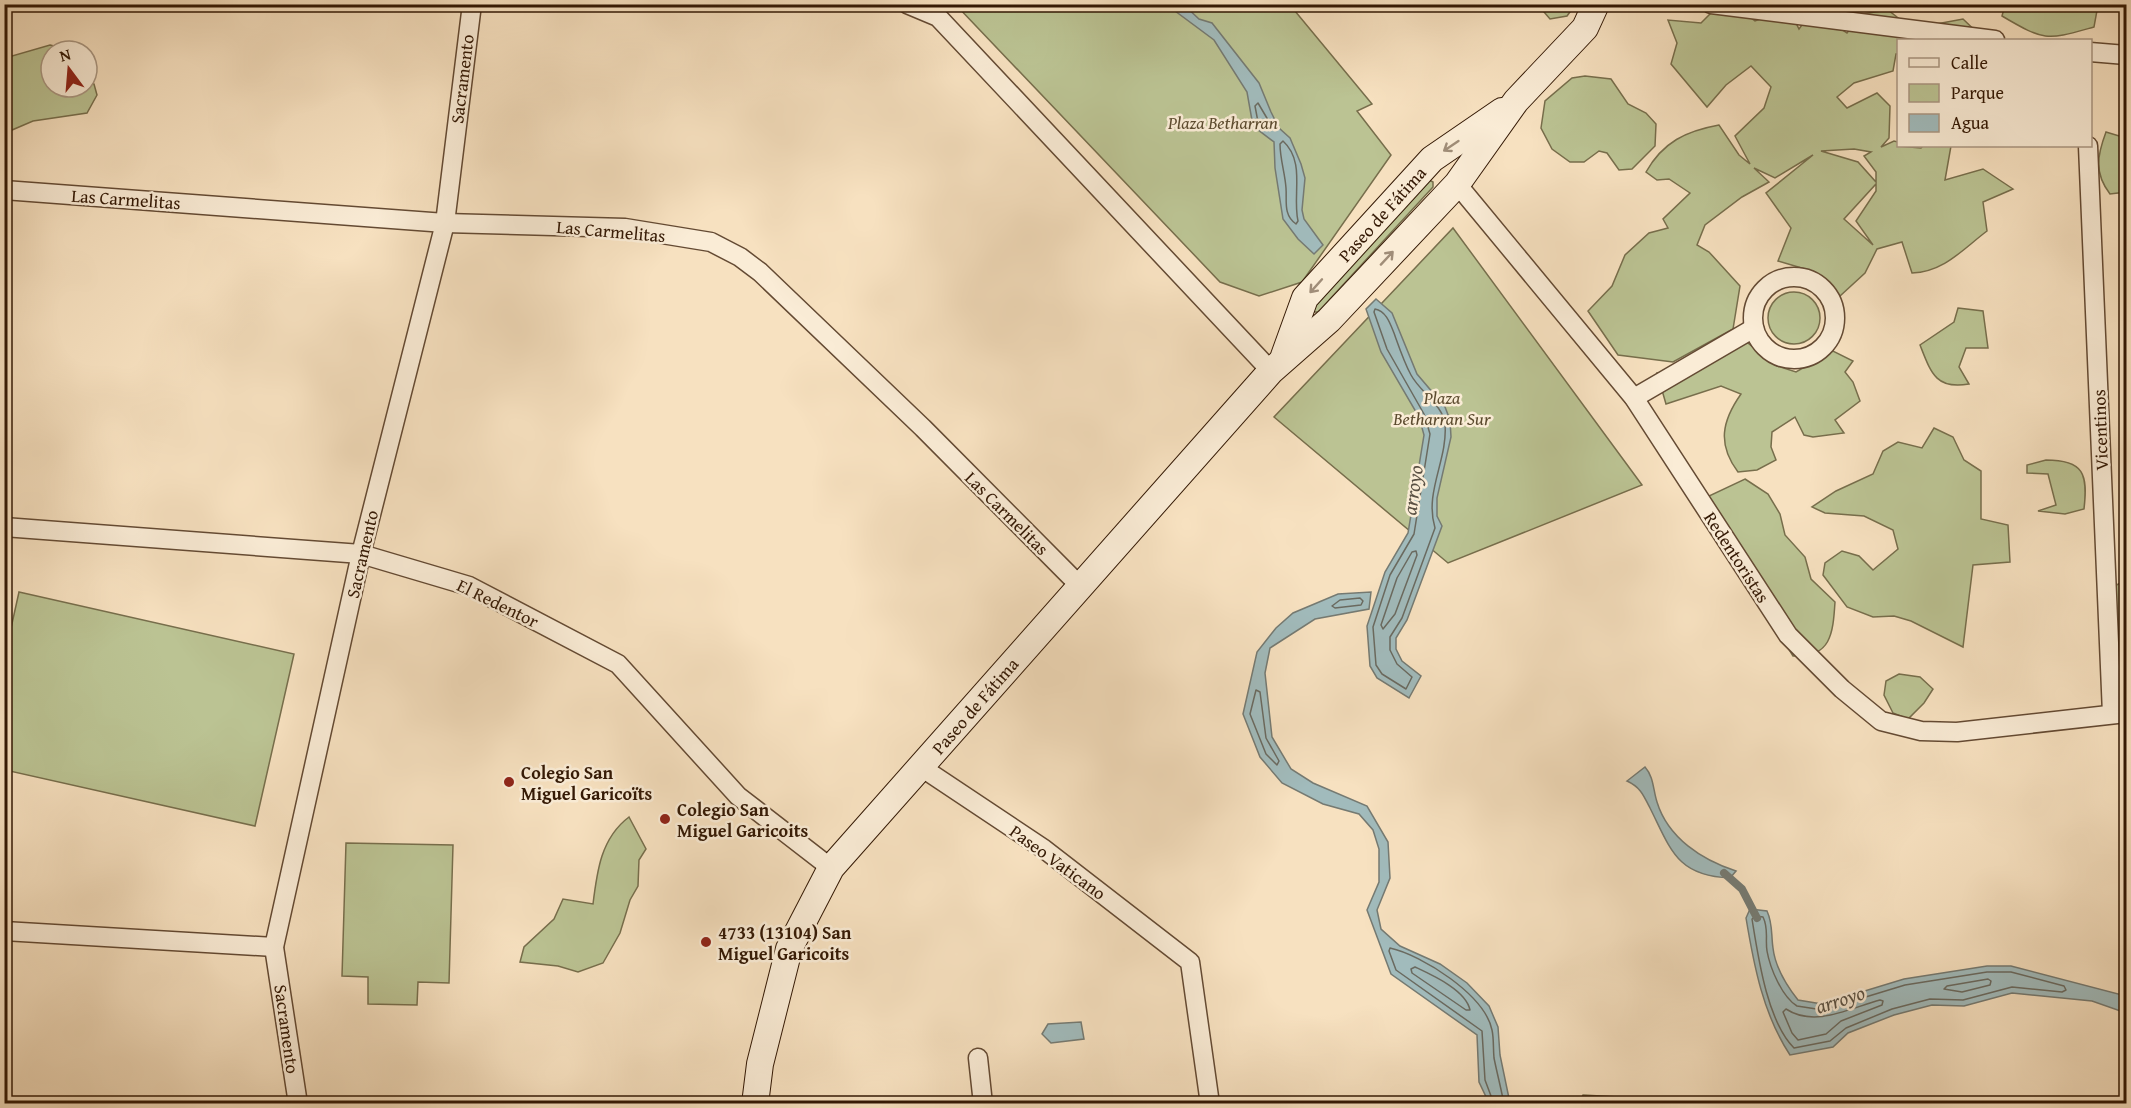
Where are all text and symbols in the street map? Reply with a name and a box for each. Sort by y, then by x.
street label: Sacramento [443,33,481,125]
north arrow [39,39,99,99]
legend [1897,39,2092,147]
text: N [56,41,74,68]
text: Calle [1951,49,1988,76]
text: Parque [1951,79,2004,106]
park label: Plaza Betharran [1167,109,1278,136]
text: Agua [1951,109,1990,136]
one-way arrow [1443,140,1459,152]
street label: Paseo de Fátima [1332,160,1433,268]
street label: Las Carmelitas [71,182,181,216]
street label: Las Carmelitas [555,213,667,249]
one-way arrow [1380,251,1394,266]
one-way arrow [1309,278,1323,293]
park label: Plaza Betharran Sur [1392,384,1492,432]
street label: Vicentinos [2085,389,2115,471]
water label: arroyo [1394,463,1430,517]
street label: Las Carmelitas [959,465,1055,561]
street label: Redentoristas [1697,506,1777,608]
street label: Sacramento [339,507,385,601]
street label: El Redentor [453,572,544,635]
street label: Paseo de Fátima [925,651,1025,760]
place label: Colegio San Miguel Garicoïts [521,759,653,807]
marker: Colegio San Miguel Garicoïts [502,775,516,789]
place label: Colegio San Miguel Garicoits [677,796,809,844]
marker: Colegio San Miguel Garicoits [658,812,672,826]
street label: Paseo Vaticano [1004,818,1112,906]
place label: 4733 (13104) San Miguel Garicoits [718,919,852,967]
marker: 4733 (13104) San Miguel Garicoits [699,935,713,949]
water label: arroyo [1812,977,1869,1021]
street label: Sacramento [267,983,307,1075]

